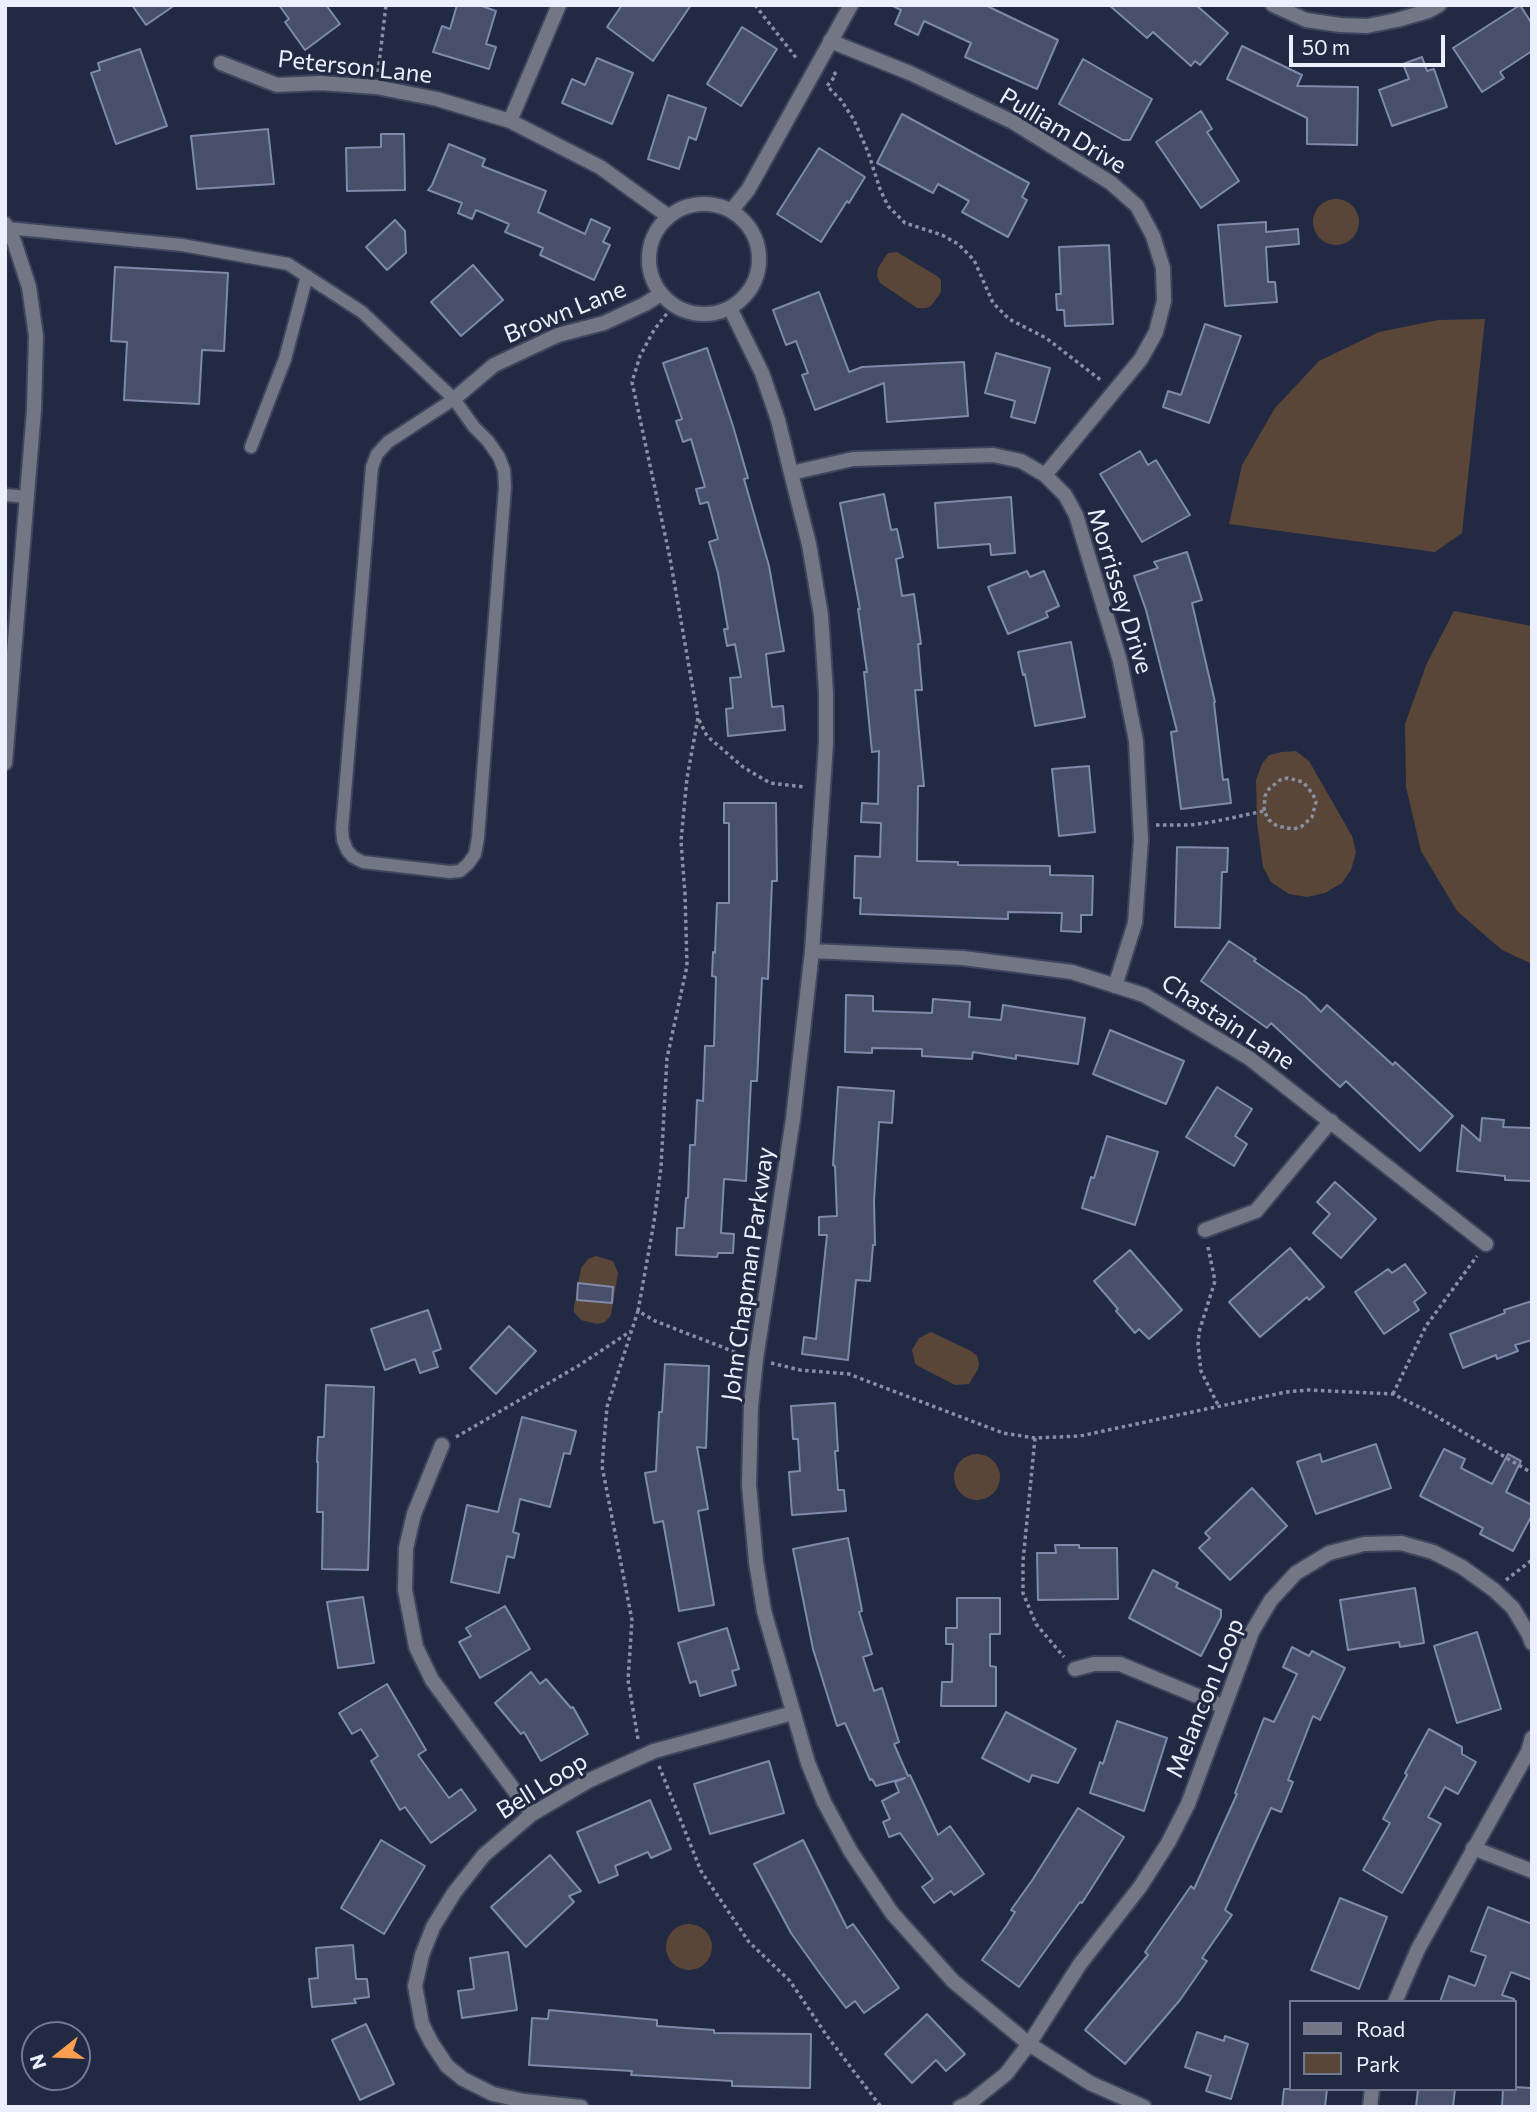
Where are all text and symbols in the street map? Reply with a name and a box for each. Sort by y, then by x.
scale bar [1292,21,1448,65]
text: 50 m [1302,34,1350,59]
street label: Peterson Lane [276,45,434,89]
street label: Pulliam Drive [994,82,1132,180]
street label: Brown Lane [500,275,630,349]
street label: Morrissey Drive [1081,505,1159,677]
street label: Chastain Lane [1156,968,1300,1076]
street label: John Chapman Parkway [716,1145,780,1403]
street label: Melancon Loop [1160,1614,1250,1782]
street label: Bell Loop [491,1747,593,1825]
legend [1288,2000,1516,2091]
text: Road [1356,2016,1405,2041]
north arrow [21,2021,91,2091]
text: Park [1356,2051,1400,2076]
text: N [24,2052,51,2072]

